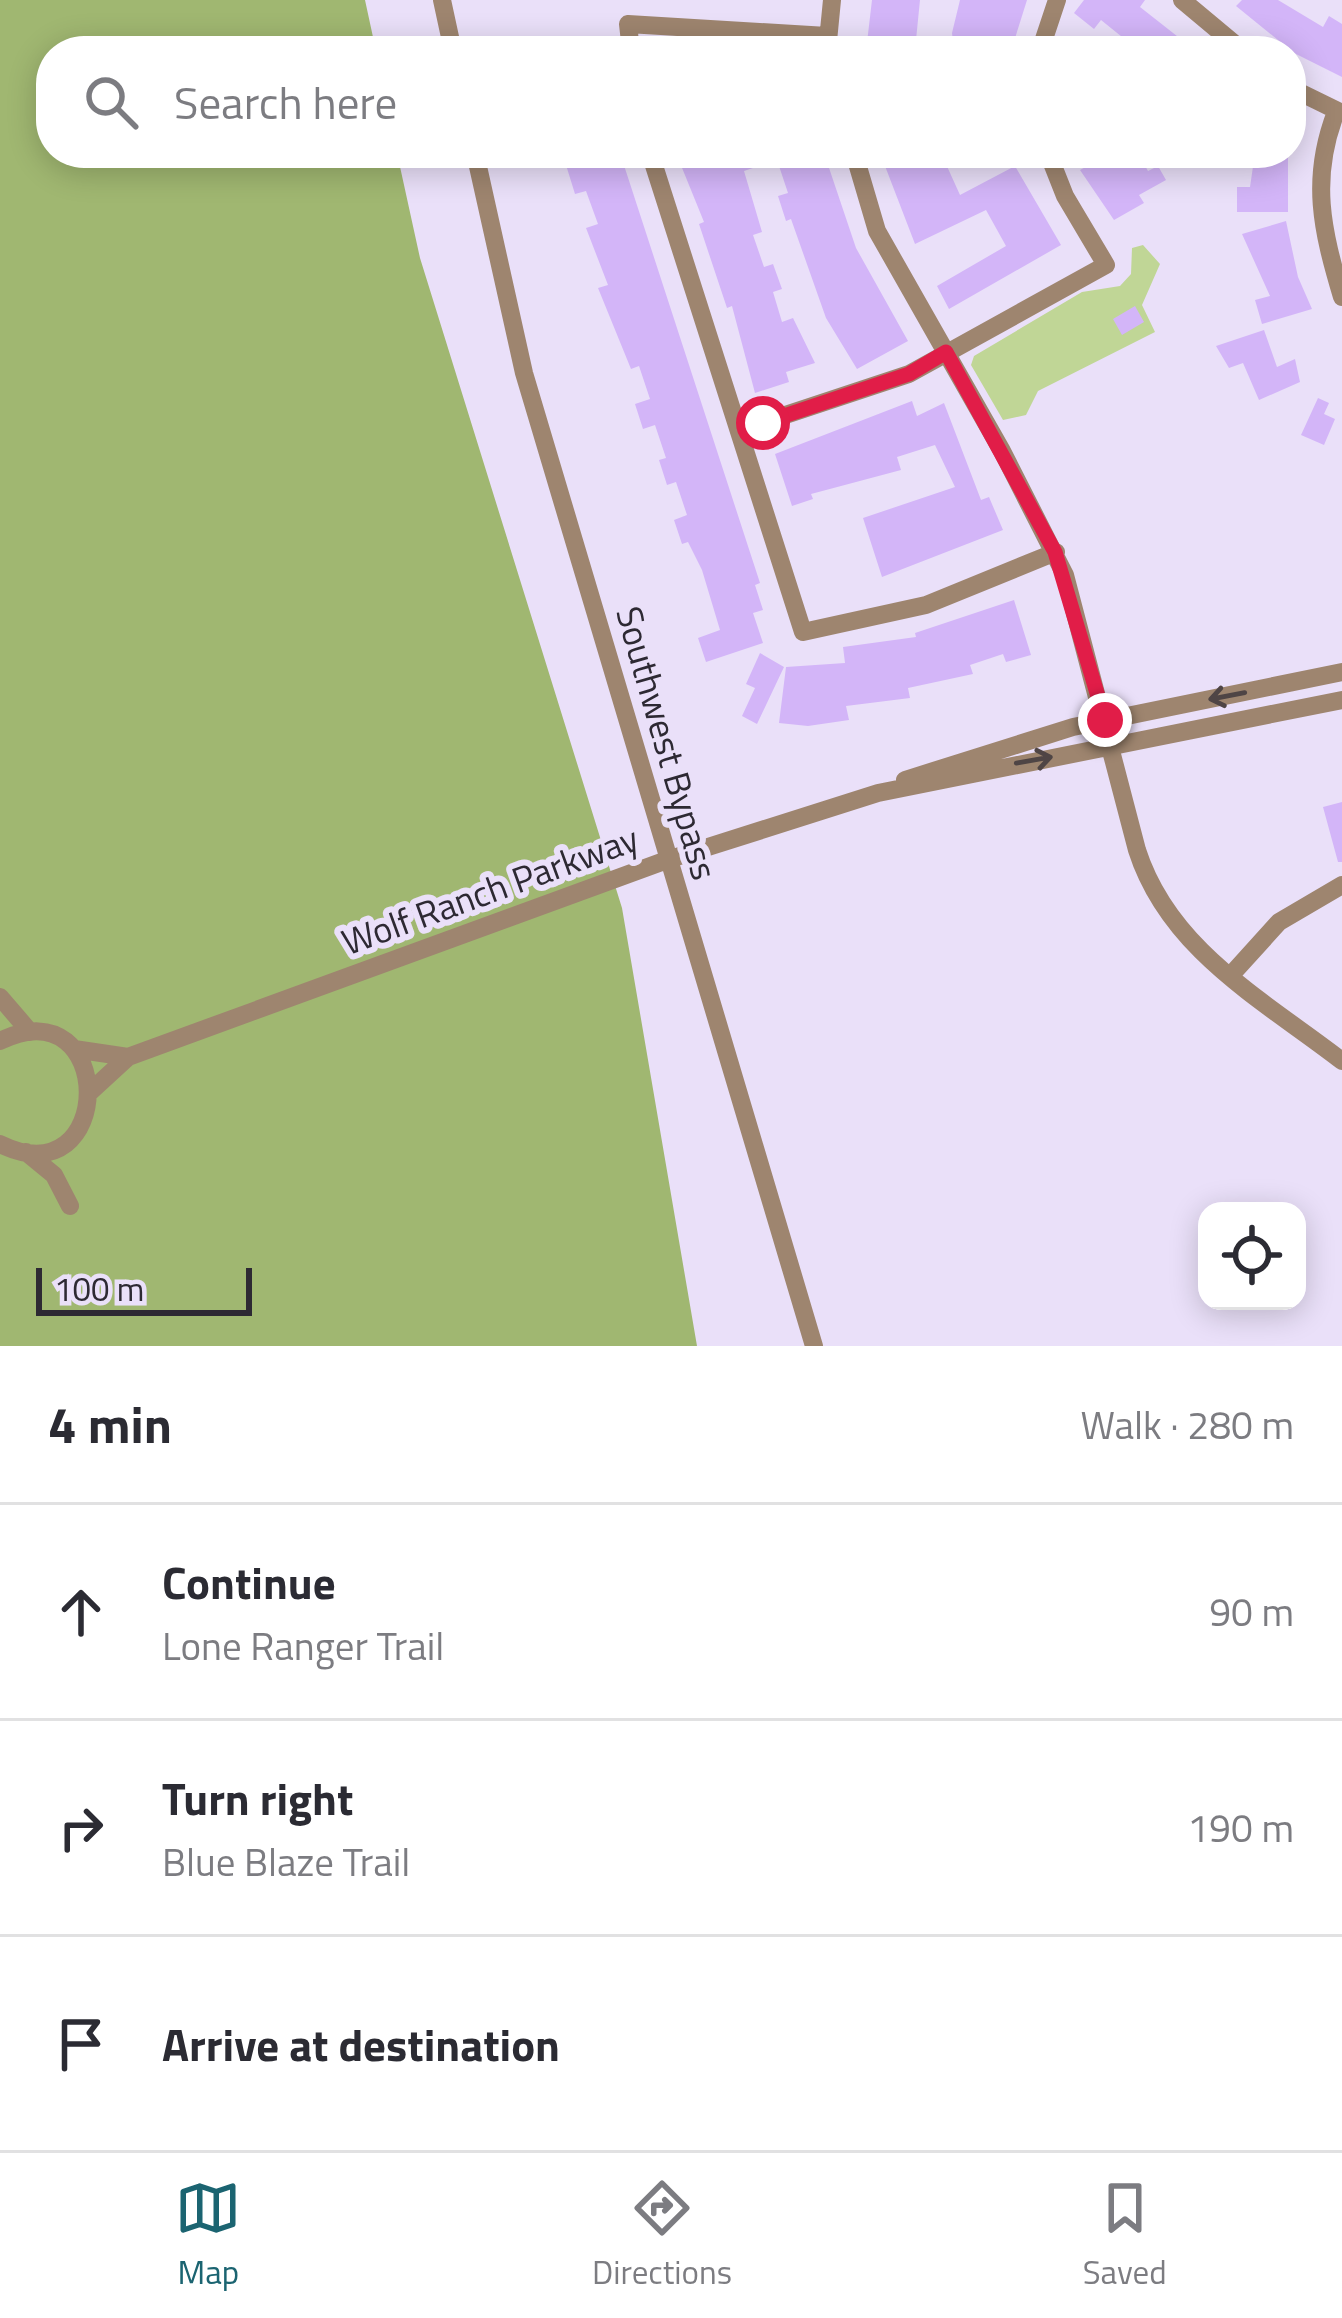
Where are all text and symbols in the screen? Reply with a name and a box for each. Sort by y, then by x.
search box [36,36,1306,168]
text: Search here [174,68,397,136]
icon: search [78,69,144,135]
route start [736,396,790,450]
street label: Southwest Bypass [602,600,733,886]
one-way arrow [1209,686,1248,708]
route end [1078,693,1132,747]
one-way arrow [1014,748,1053,771]
street label: Wolf Ranch Parkway [334,810,646,969]
map controls [1198,1202,1306,1310]
button: locate [1198,1202,1306,1310]
scale bar [36,1262,252,1315]
text: 100 m [54,1264,144,1314]
text: 4 min [48,1385,172,1463]
text: Walk · 280 m [1080,1395,1294,1454]
text: Continue [162,1548,336,1616]
icon: ahead [48,1579,114,1645]
text: 90 m [1209,1582,1294,1641]
text: Lone Ranger Trail [162,1616,444,1675]
text: Turn right [162,1764,353,1832]
icon: right [48,1795,114,1861]
text: 190 m [1187,1798,1294,1857]
text: Blue Blaze Trail [162,1832,410,1891]
text: Arrive at destination [162,2010,560,2078]
icon: arrive [48,2011,114,2077]
tab: Map [175,2175,241,2297]
tab: Directions [592,2175,732,2297]
tab: Saved [1083,2175,1167,2297]

